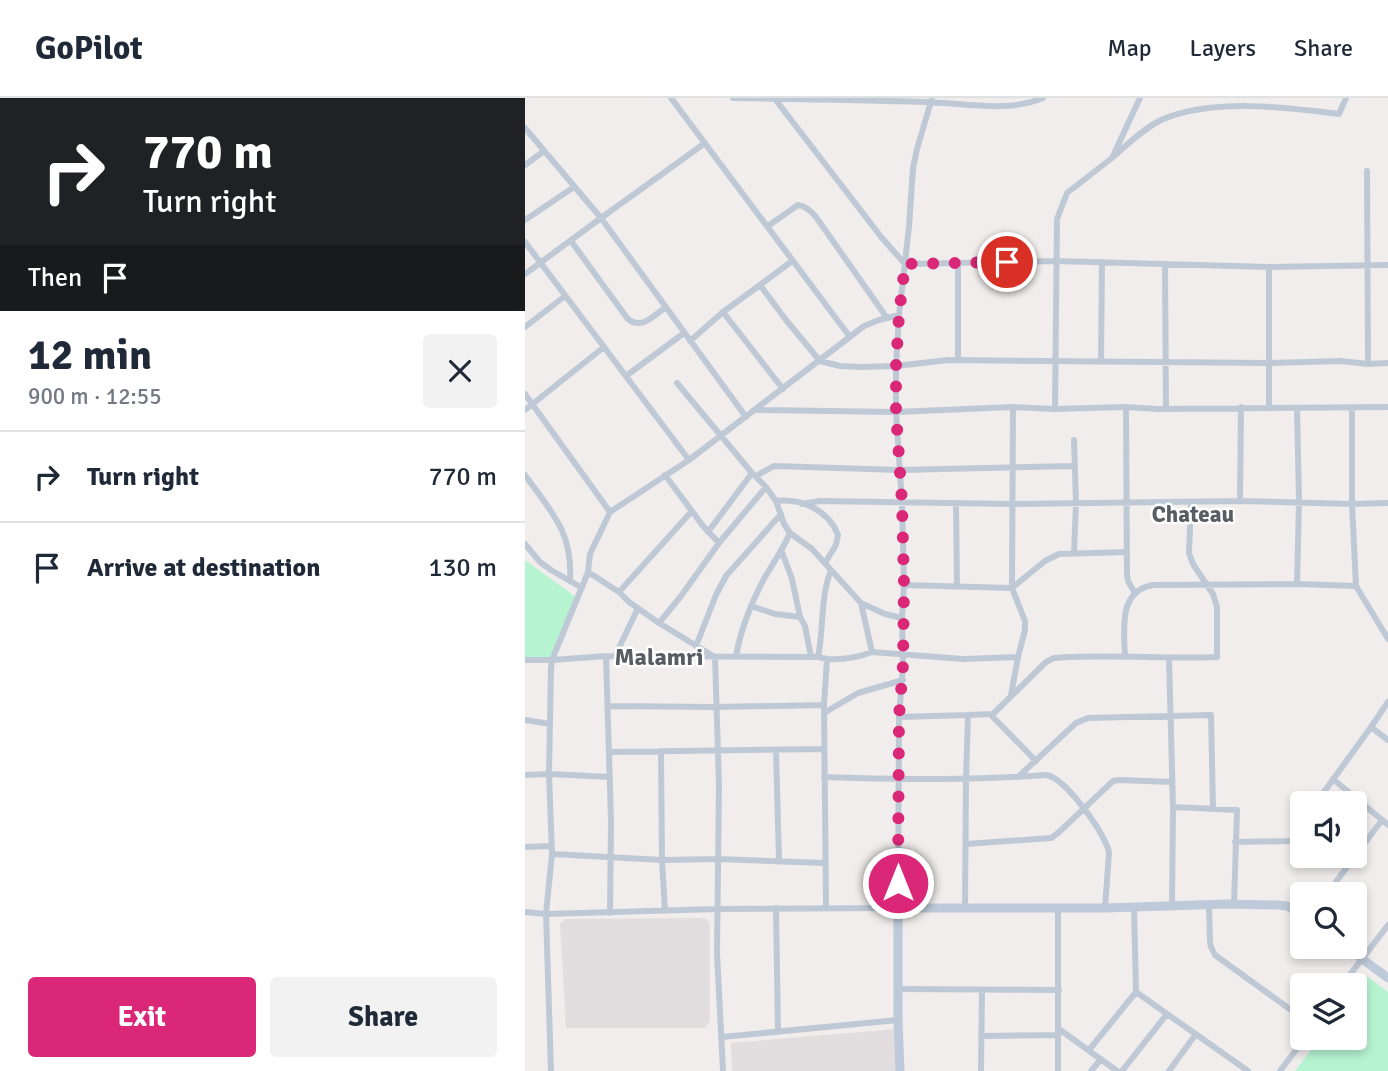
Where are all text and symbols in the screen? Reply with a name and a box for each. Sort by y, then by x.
text: GoPilot [35,28,143,69]
text: Map [1107,33,1152,63]
text: Layers [1190,33,1256,63]
text: Share [1294,33,1353,63]
text: 770 m [143,122,273,182]
icon: right [28,126,119,217]
text: Turn right [143,182,276,221]
pin [977,232,1037,292]
icon: arrive [988,243,1026,281]
icon: arrive [96,259,134,297]
text: Then [28,262,82,294]
text: 12 min [28,330,152,381]
button: close [423,334,497,408]
text: 900 m · 12:55 [28,382,162,411]
icon: right [28,458,66,496]
text: Turn right [87,461,199,493]
text: 770 m [428,461,497,493]
district label: Chateau [1152,500,1234,529]
icon: arrive [28,549,66,587]
text: Arrive at destination [87,552,320,584]
text: 130 m [428,552,497,584]
district label: Malamri [615,642,703,672]
map controls [1290,791,1367,1050]
button: sound [1290,791,1367,868]
position arrow [861,846,935,920]
button: search [1290,882,1367,959]
button: layers [1290,973,1367,1050]
button: Exit [28,977,256,1057]
button: Share [270,977,497,1057]

